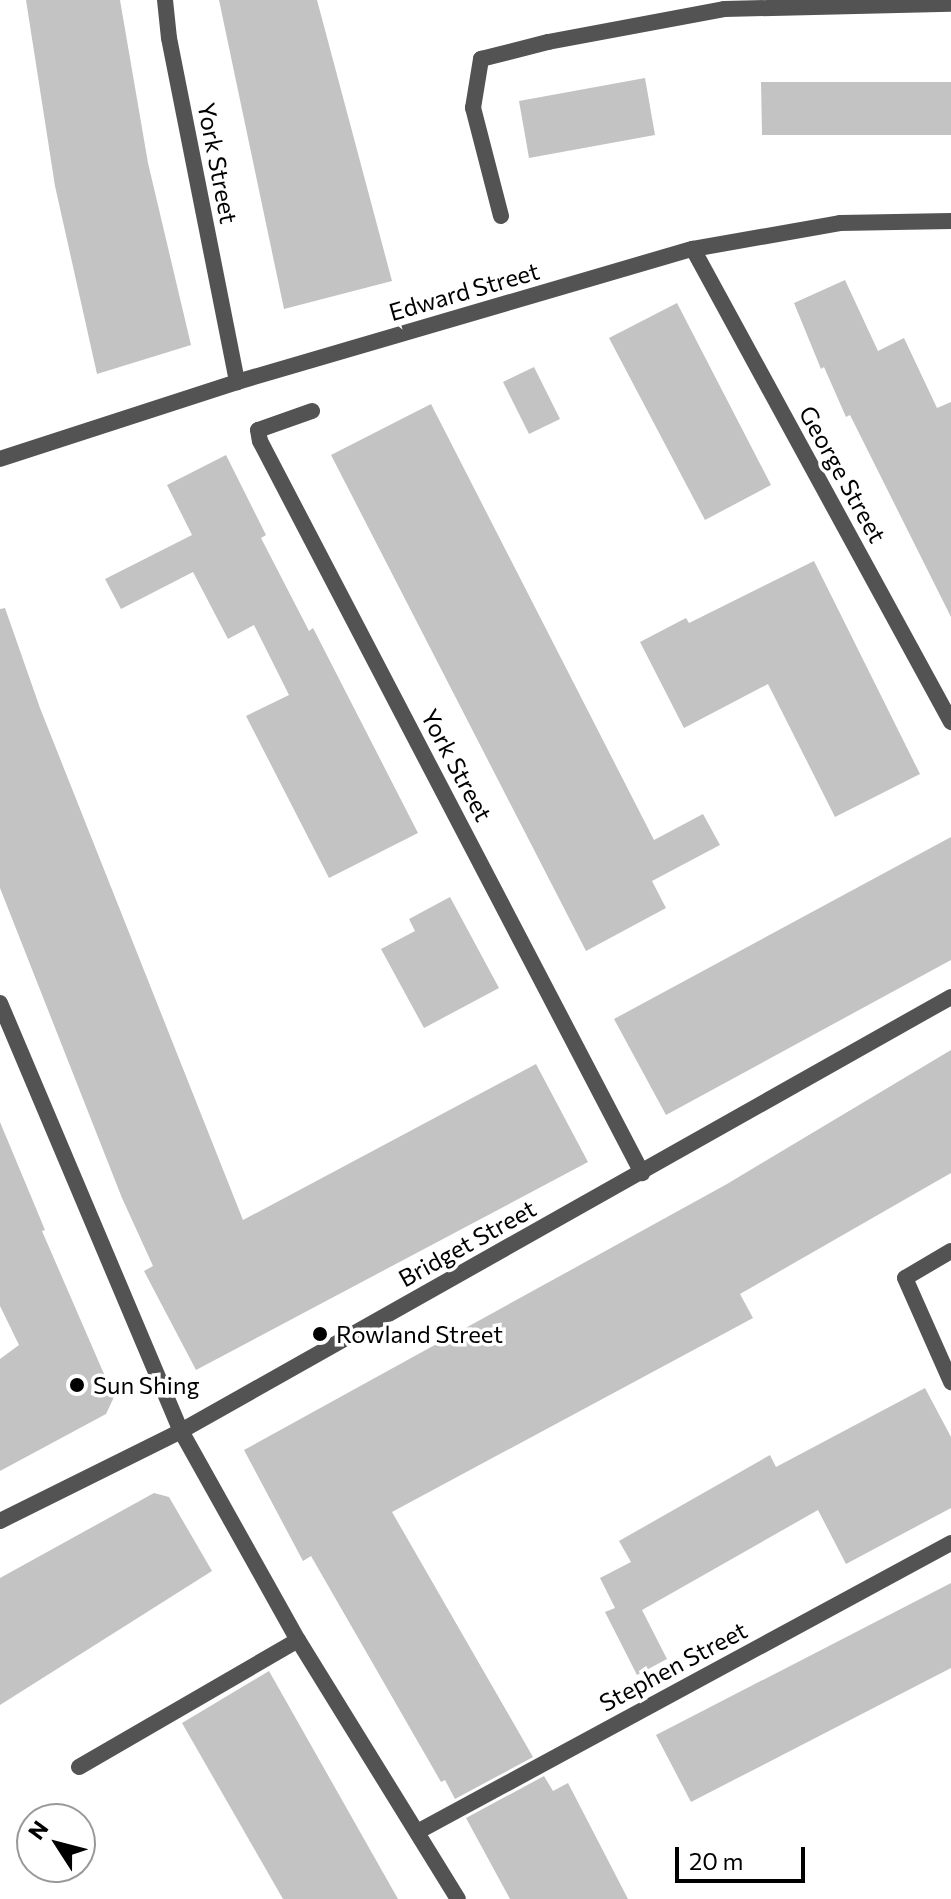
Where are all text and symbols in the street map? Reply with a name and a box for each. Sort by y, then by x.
street label: York Street [192,100,244,226]
street label: Edward Street [385,256,543,326]
street label: George Street [794,401,892,547]
street label: York Street [415,704,499,826]
street label: Bridget Street [393,1193,541,1293]
place label: Rowland Street [336,1320,503,1348]
marker: Rowland Street [311,1325,329,1343]
place label: Sun Shing [93,1371,200,1399]
marker: Sun Shing [68,1376,86,1394]
street label: Stephen Street [594,1615,752,1717]
north arrow [16,1803,96,1883]
text: N [22,1815,54,1844]
scale bar [679,1831,809,1881]
text: 20 m [689,1846,743,1875]

